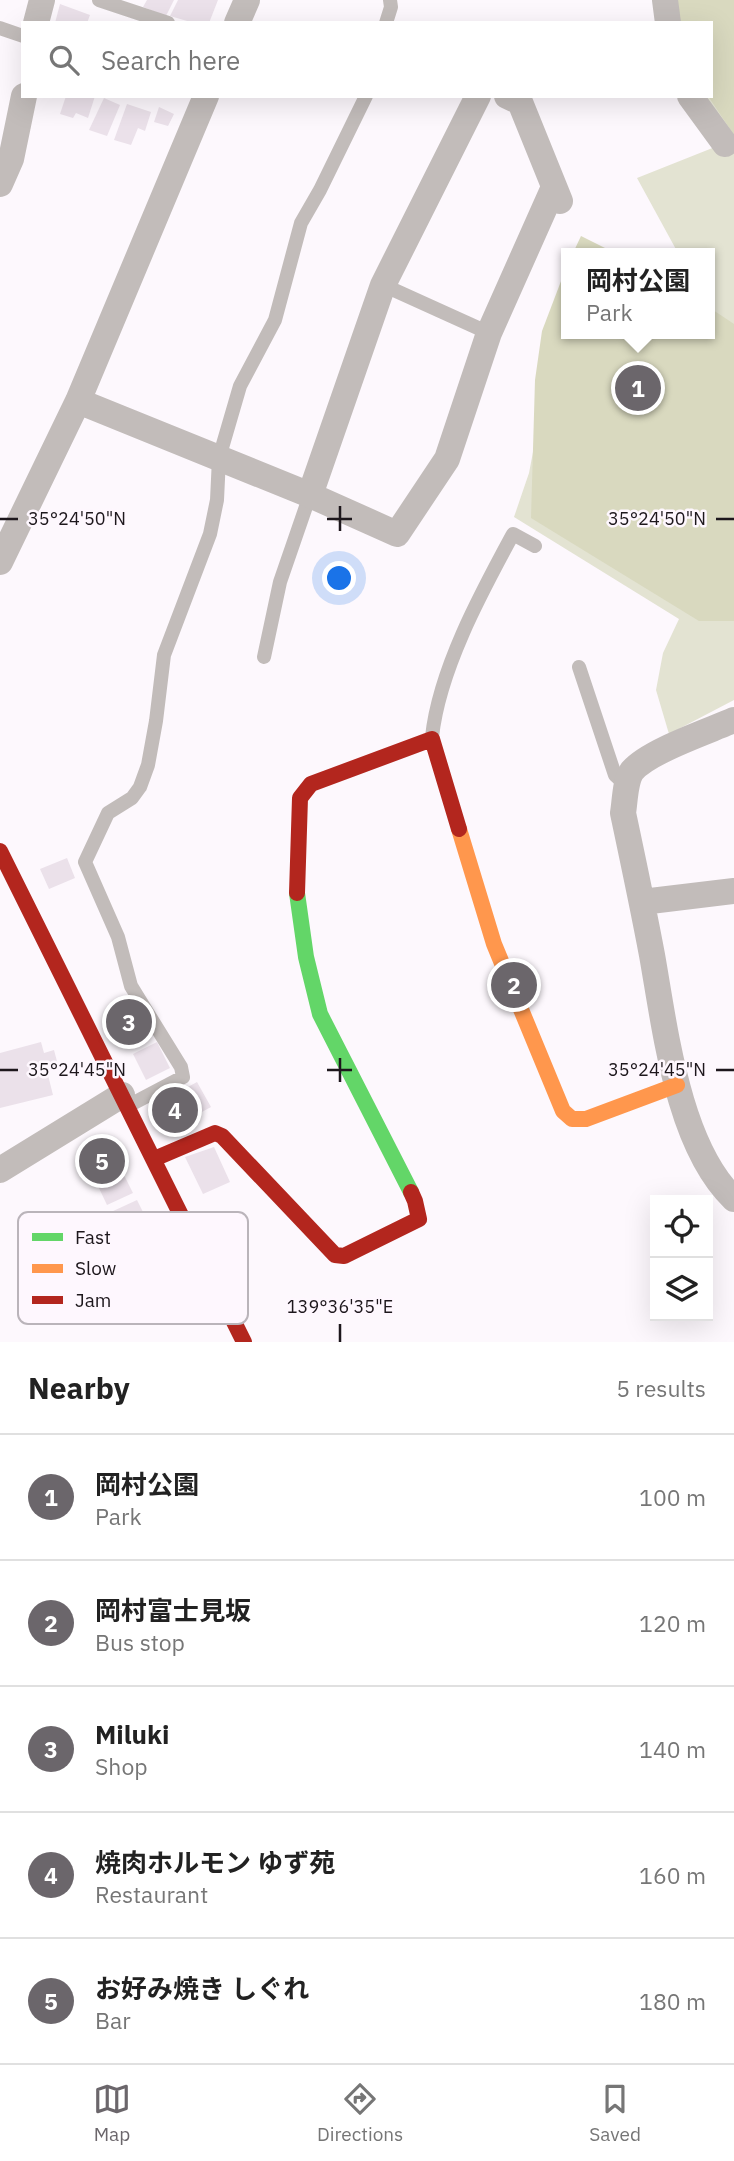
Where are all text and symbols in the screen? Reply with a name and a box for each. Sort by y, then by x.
search box [21,21,713,98]
icon: search [45,41,83,79]
text: Search here [101,43,240,77]
popup [561,248,715,339]
text: 岡村公園 [586,263,690,297]
text: Park [586,297,633,327]
pin: 1 [615,362,661,414]
text: 35°24'50"N [28,507,126,530]
text: 35°24'50"N [608,507,706,530]
your location [322,561,356,595]
pin: 2 [491,959,537,1011]
pin: 3 [106,996,152,1048]
text: 35°24'45"N [28,1058,126,1081]
text: 35°24'45"N [608,1058,706,1081]
pin: 4 [152,1084,198,1136]
pin: 5 [79,1135,125,1187]
map controls [650,1195,713,1321]
button: locate [650,1195,713,1258]
legend [18,1212,248,1324]
text: Fast [75,1225,111,1249]
text: Slow [75,1256,116,1280]
button: layers [650,1258,713,1321]
text: Jam [75,1288,111,1312]
text: 139°36'35"E [287,1295,393,1318]
text: Nearby [28,1368,130,1407]
text: 5 results [616,1373,706,1403]
text: 岡村公園 [95,1467,199,1501]
text: 1 [44,1482,58,1512]
text: 100 m [639,1482,706,1512]
text: Park [95,1501,142,1531]
text: 岡村富士見坂 [95,1593,251,1627]
text: 2 [44,1608,58,1638]
text: 120 m [639,1608,706,1638]
text: Bus stop [95,1627,185,1657]
text: Miluki [95,1717,170,1751]
text: 3 [44,1734,58,1764]
text: 140 m [639,1734,706,1764]
text: Shop [95,1751,148,1781]
text: 焼肉ホルモン ゆず苑 [95,1845,335,1879]
text: 4 [44,1860,58,1890]
text: 160 m [639,1860,706,1890]
text: Restaurant [95,1879,208,1909]
text: お好み焼き しぐれ [95,1971,309,2005]
text: 5 [44,1986,58,2016]
text: 180 m [639,1986,706,2016]
text: Bar [95,2005,131,2035]
tab: Map [93,2080,131,2146]
tab: Directions [317,2080,403,2146]
tab: Saved [589,2080,641,2146]

